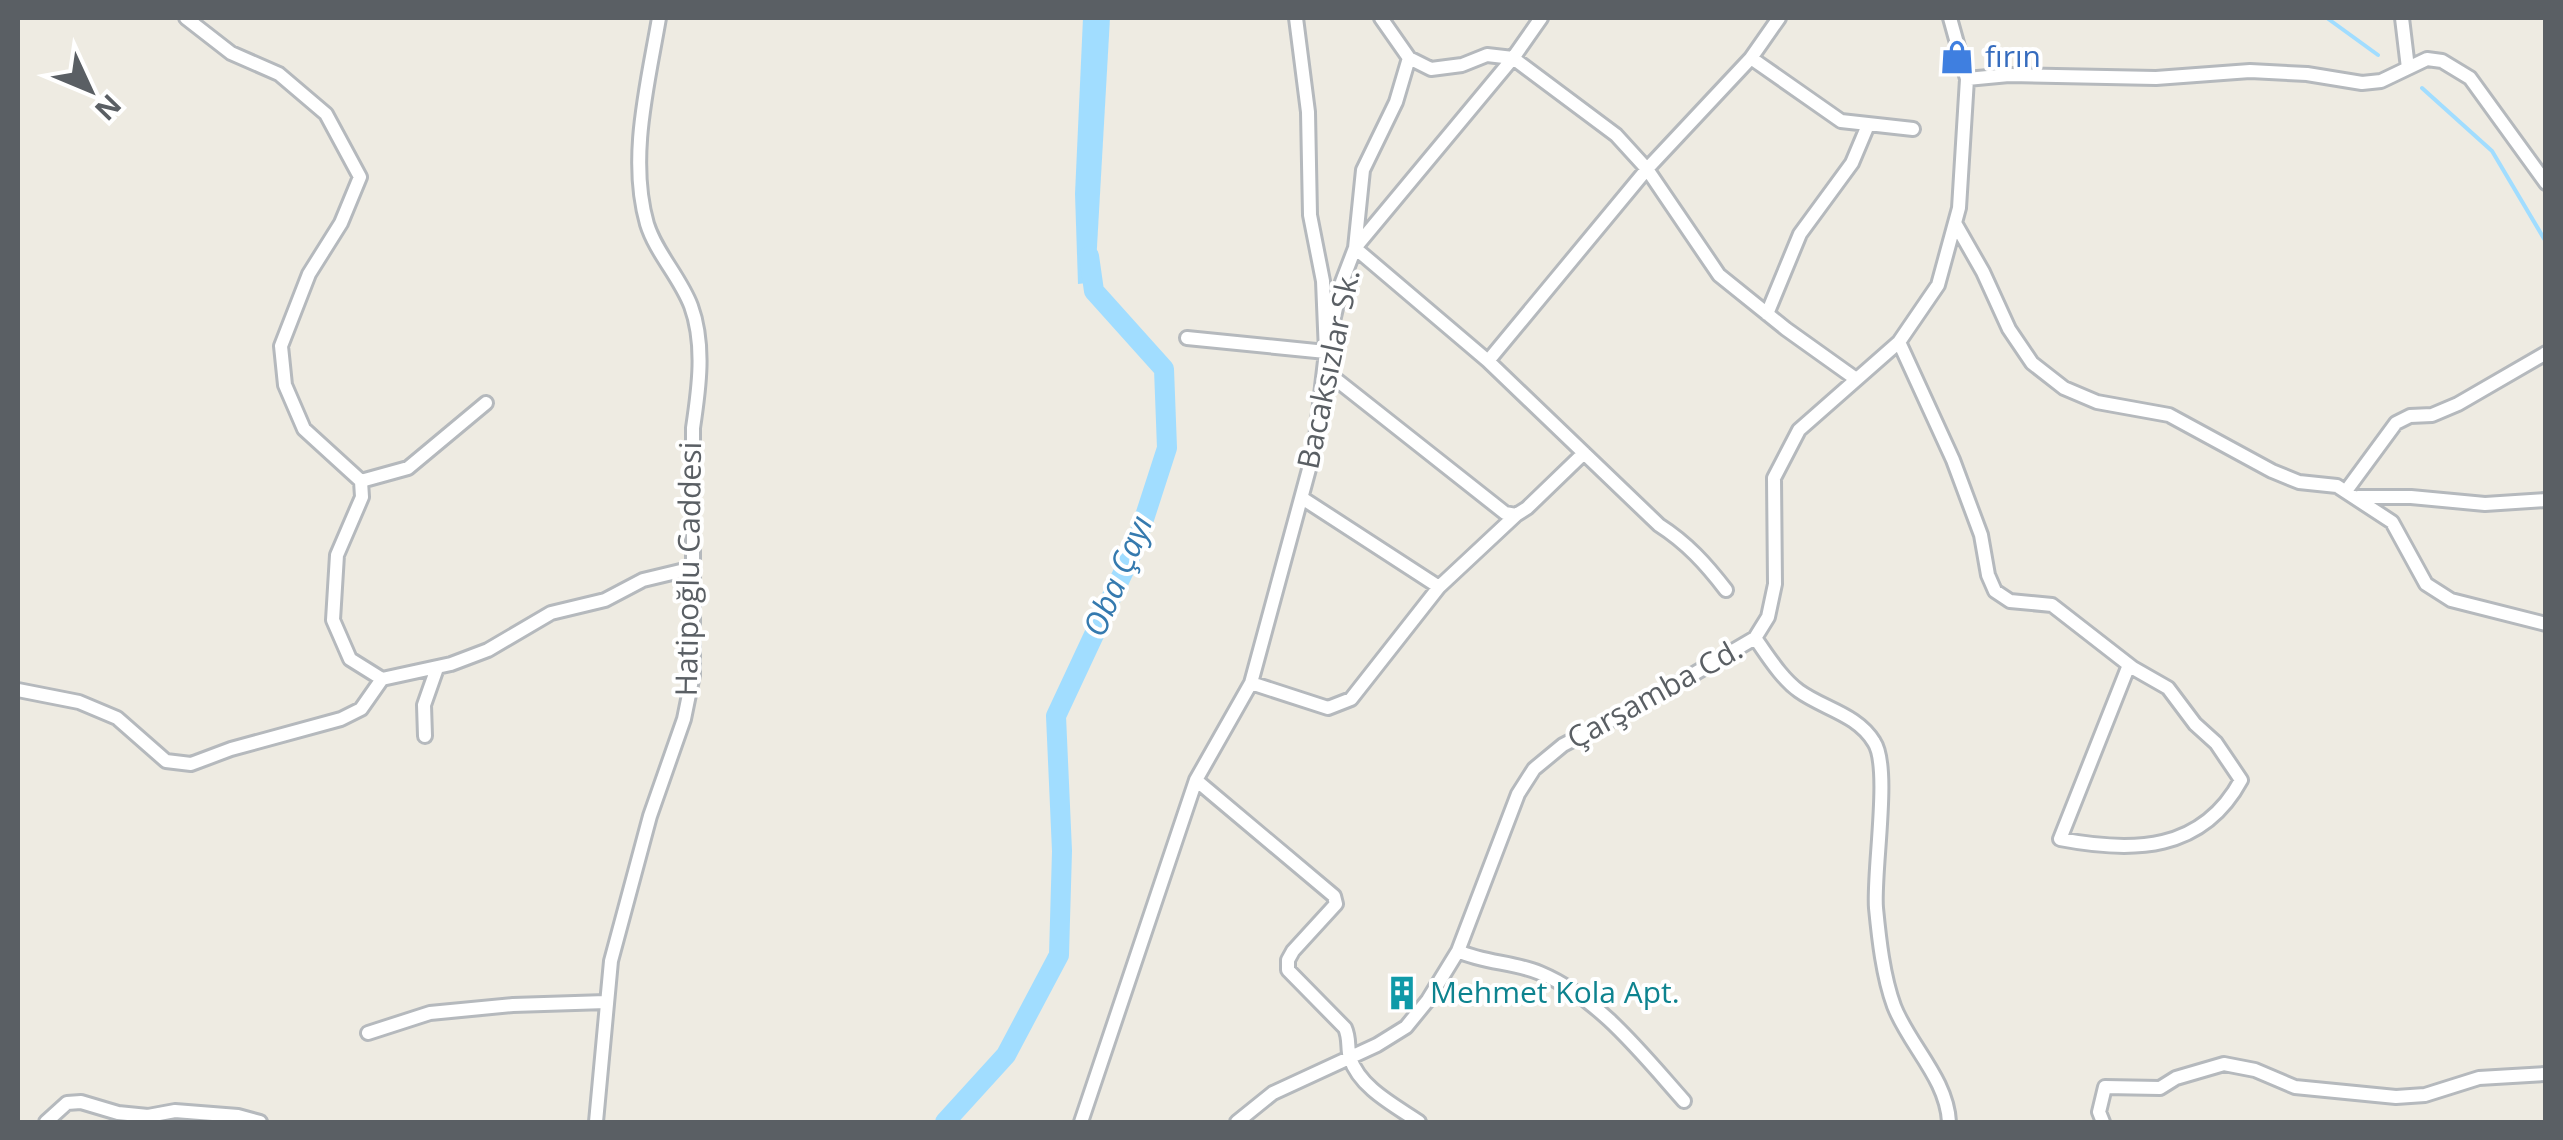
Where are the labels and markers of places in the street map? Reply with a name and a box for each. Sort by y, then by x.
place label: fırın [1985,35,2041,76]
shop icon: fırın [1938,38,1976,76]
place label: Mehmet Kola Apt. [1430,971,1680,1012]
building icon: Mehmet Kola Apt. [1383,974,1421,1012]

